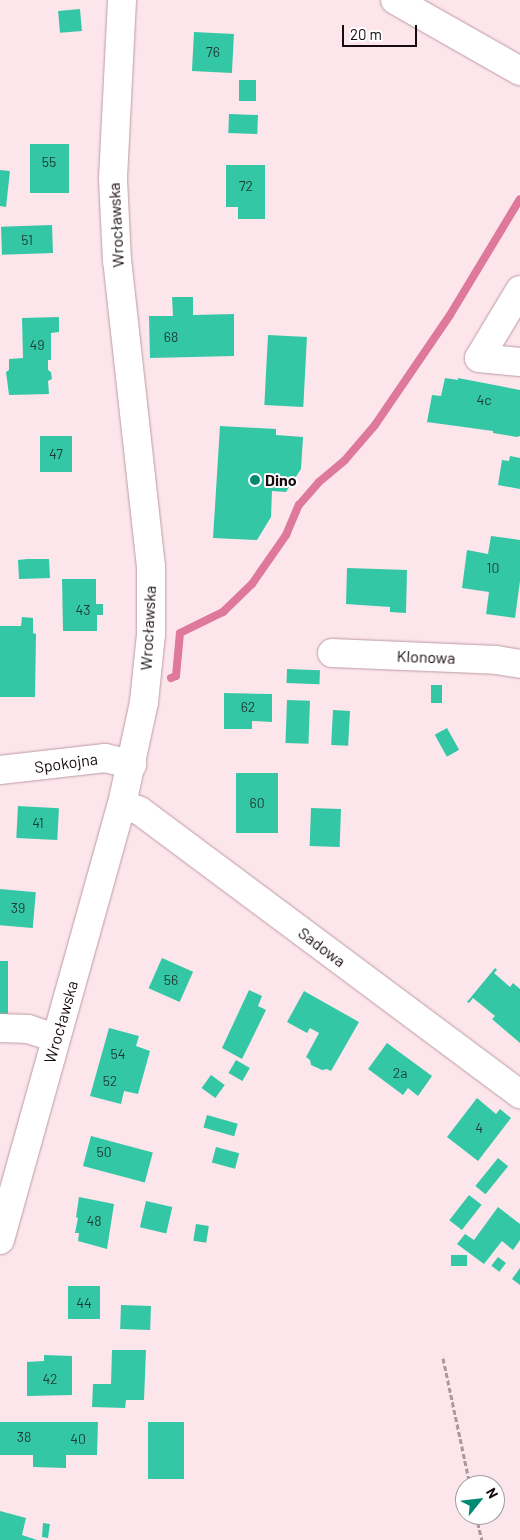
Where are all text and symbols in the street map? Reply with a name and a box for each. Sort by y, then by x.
scale bar [345,15,420,47]
text: 20 m [350,25,382,43]
house number: 76 [206,44,220,60]
house number: 55 [42,154,56,170]
house number: 72 [239,178,253,194]
street label: Wrocławska [104,182,128,268]
house number: 51 [21,232,33,248]
house number: 68 [164,329,178,345]
house number: 49 [29,337,45,353]
house number: 4c [477,392,491,408]
house number: 47 [49,446,63,462]
place label: Dino [265,470,297,490]
marker: Dino [249,474,261,486]
house number: 10 [487,560,499,576]
street label: Wrocławska [136,585,160,671]
house number: 43 [76,602,90,618]
street label: Klonowa [396,646,456,668]
house number: 62 [241,699,255,715]
street label: Spokojna [33,749,99,777]
house number: 60 [249,795,265,811]
house number: 41 [32,815,44,831]
house number: 39 [11,900,25,916]
street label: Sadowa [295,923,349,971]
house number: 56 [164,972,178,988]
street label: Wrocławska [40,978,82,1066]
house number: 54 [111,1046,125,1062]
house number: 2a [393,1065,407,1081]
house number: 52 [103,1073,117,1089]
house number: 4 [475,1120,483,1136]
house number: 50 [96,1144,112,1160]
house number: 48 [86,1213,102,1229]
house number: 44 [76,1295,92,1311]
house number: 42 [42,1371,58,1387]
house number: 38 [17,1429,31,1445]
house number: 40 [70,1431,86,1447]
north arrow [455,1475,505,1525]
text: N [483,1485,502,1501]

